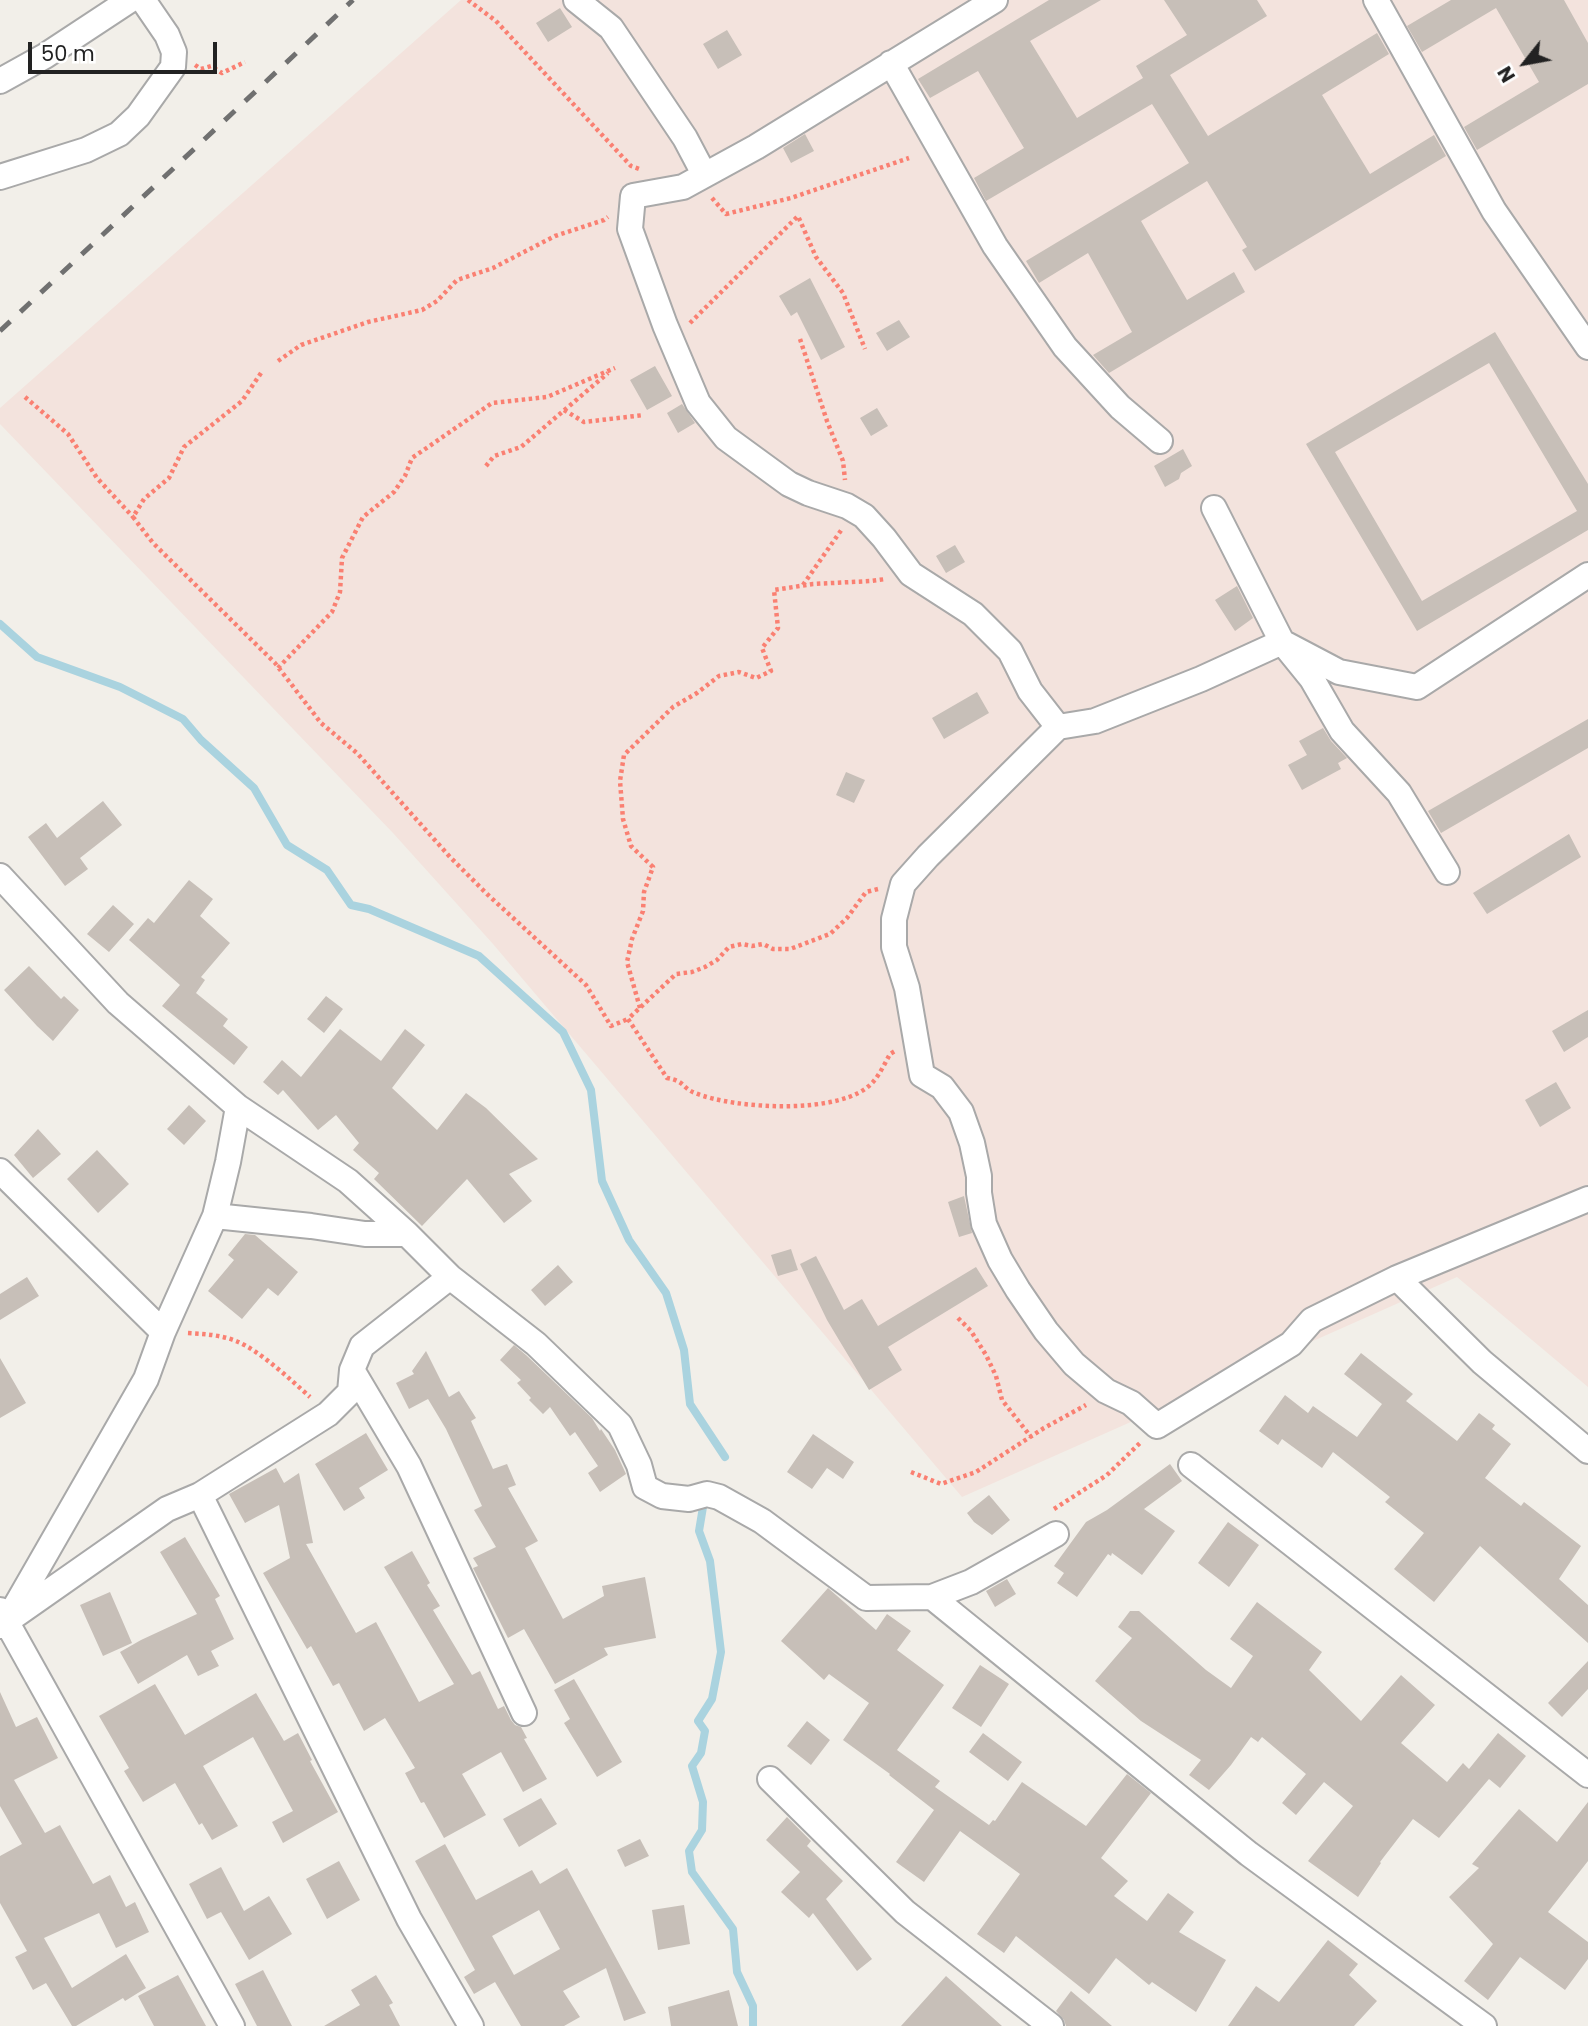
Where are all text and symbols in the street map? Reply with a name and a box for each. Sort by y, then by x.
scale bar [32,28,220,72]
north arrow [1490,28,1560,98]
text: 50 m [41,39,95,68]
text: N [1491,61,1522,87]

